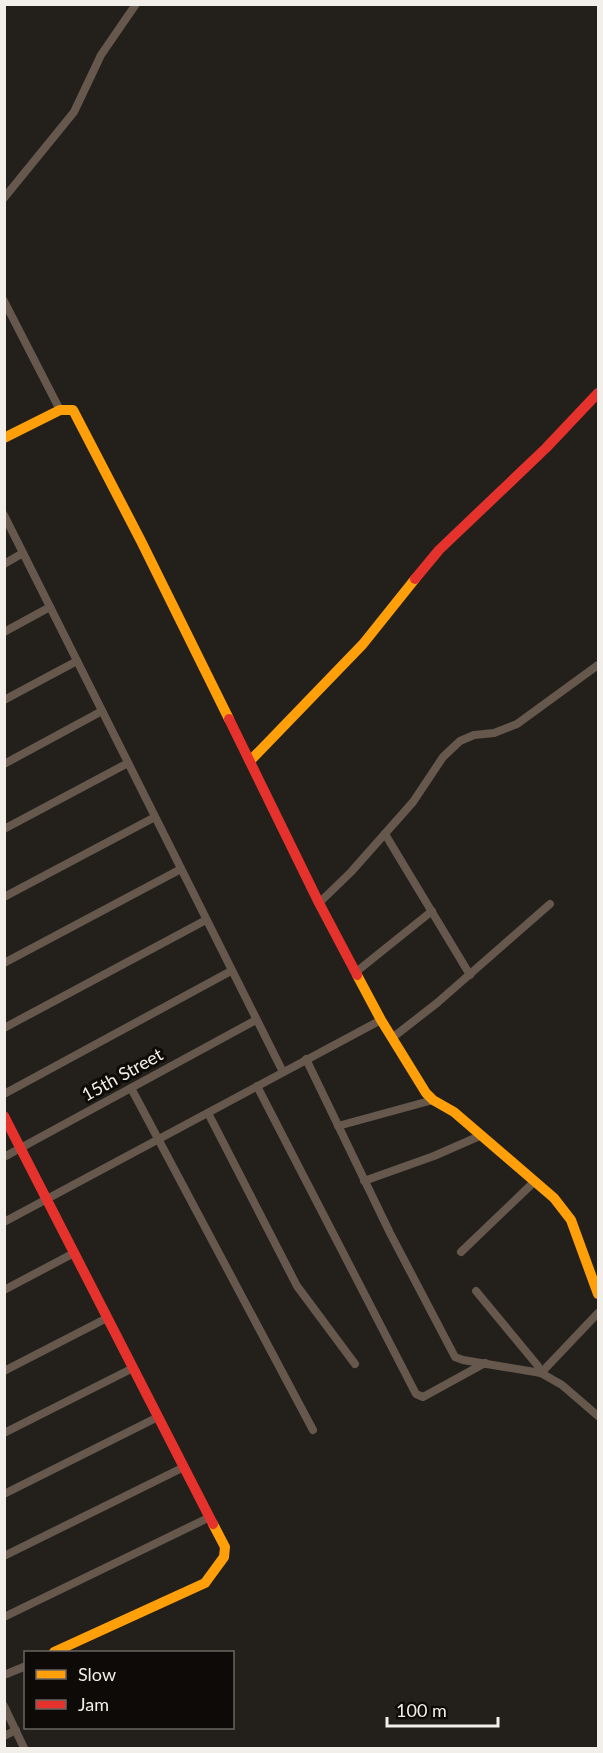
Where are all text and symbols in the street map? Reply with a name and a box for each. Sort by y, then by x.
street label: 15th Street [78,1042,167,1105]
legend [24,1651,234,1729]
text: Slow [78,1663,116,1685]
scale bar [387,1690,498,1728]
text: Jam [78,1693,109,1715]
text: 100 m [396,1699,447,1721]

